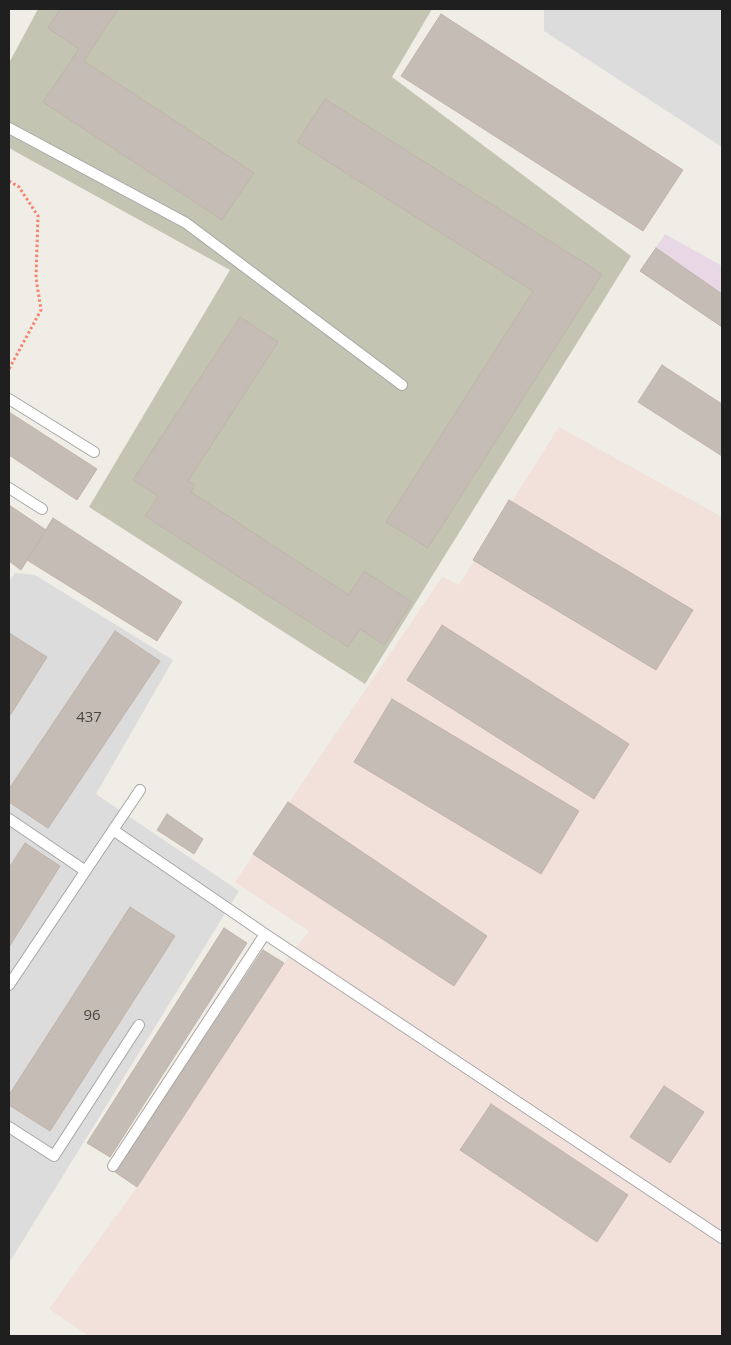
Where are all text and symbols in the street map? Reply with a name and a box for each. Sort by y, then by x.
house number: 437 [76,709,102,727]
house number: 96 [83,1007,101,1025]

